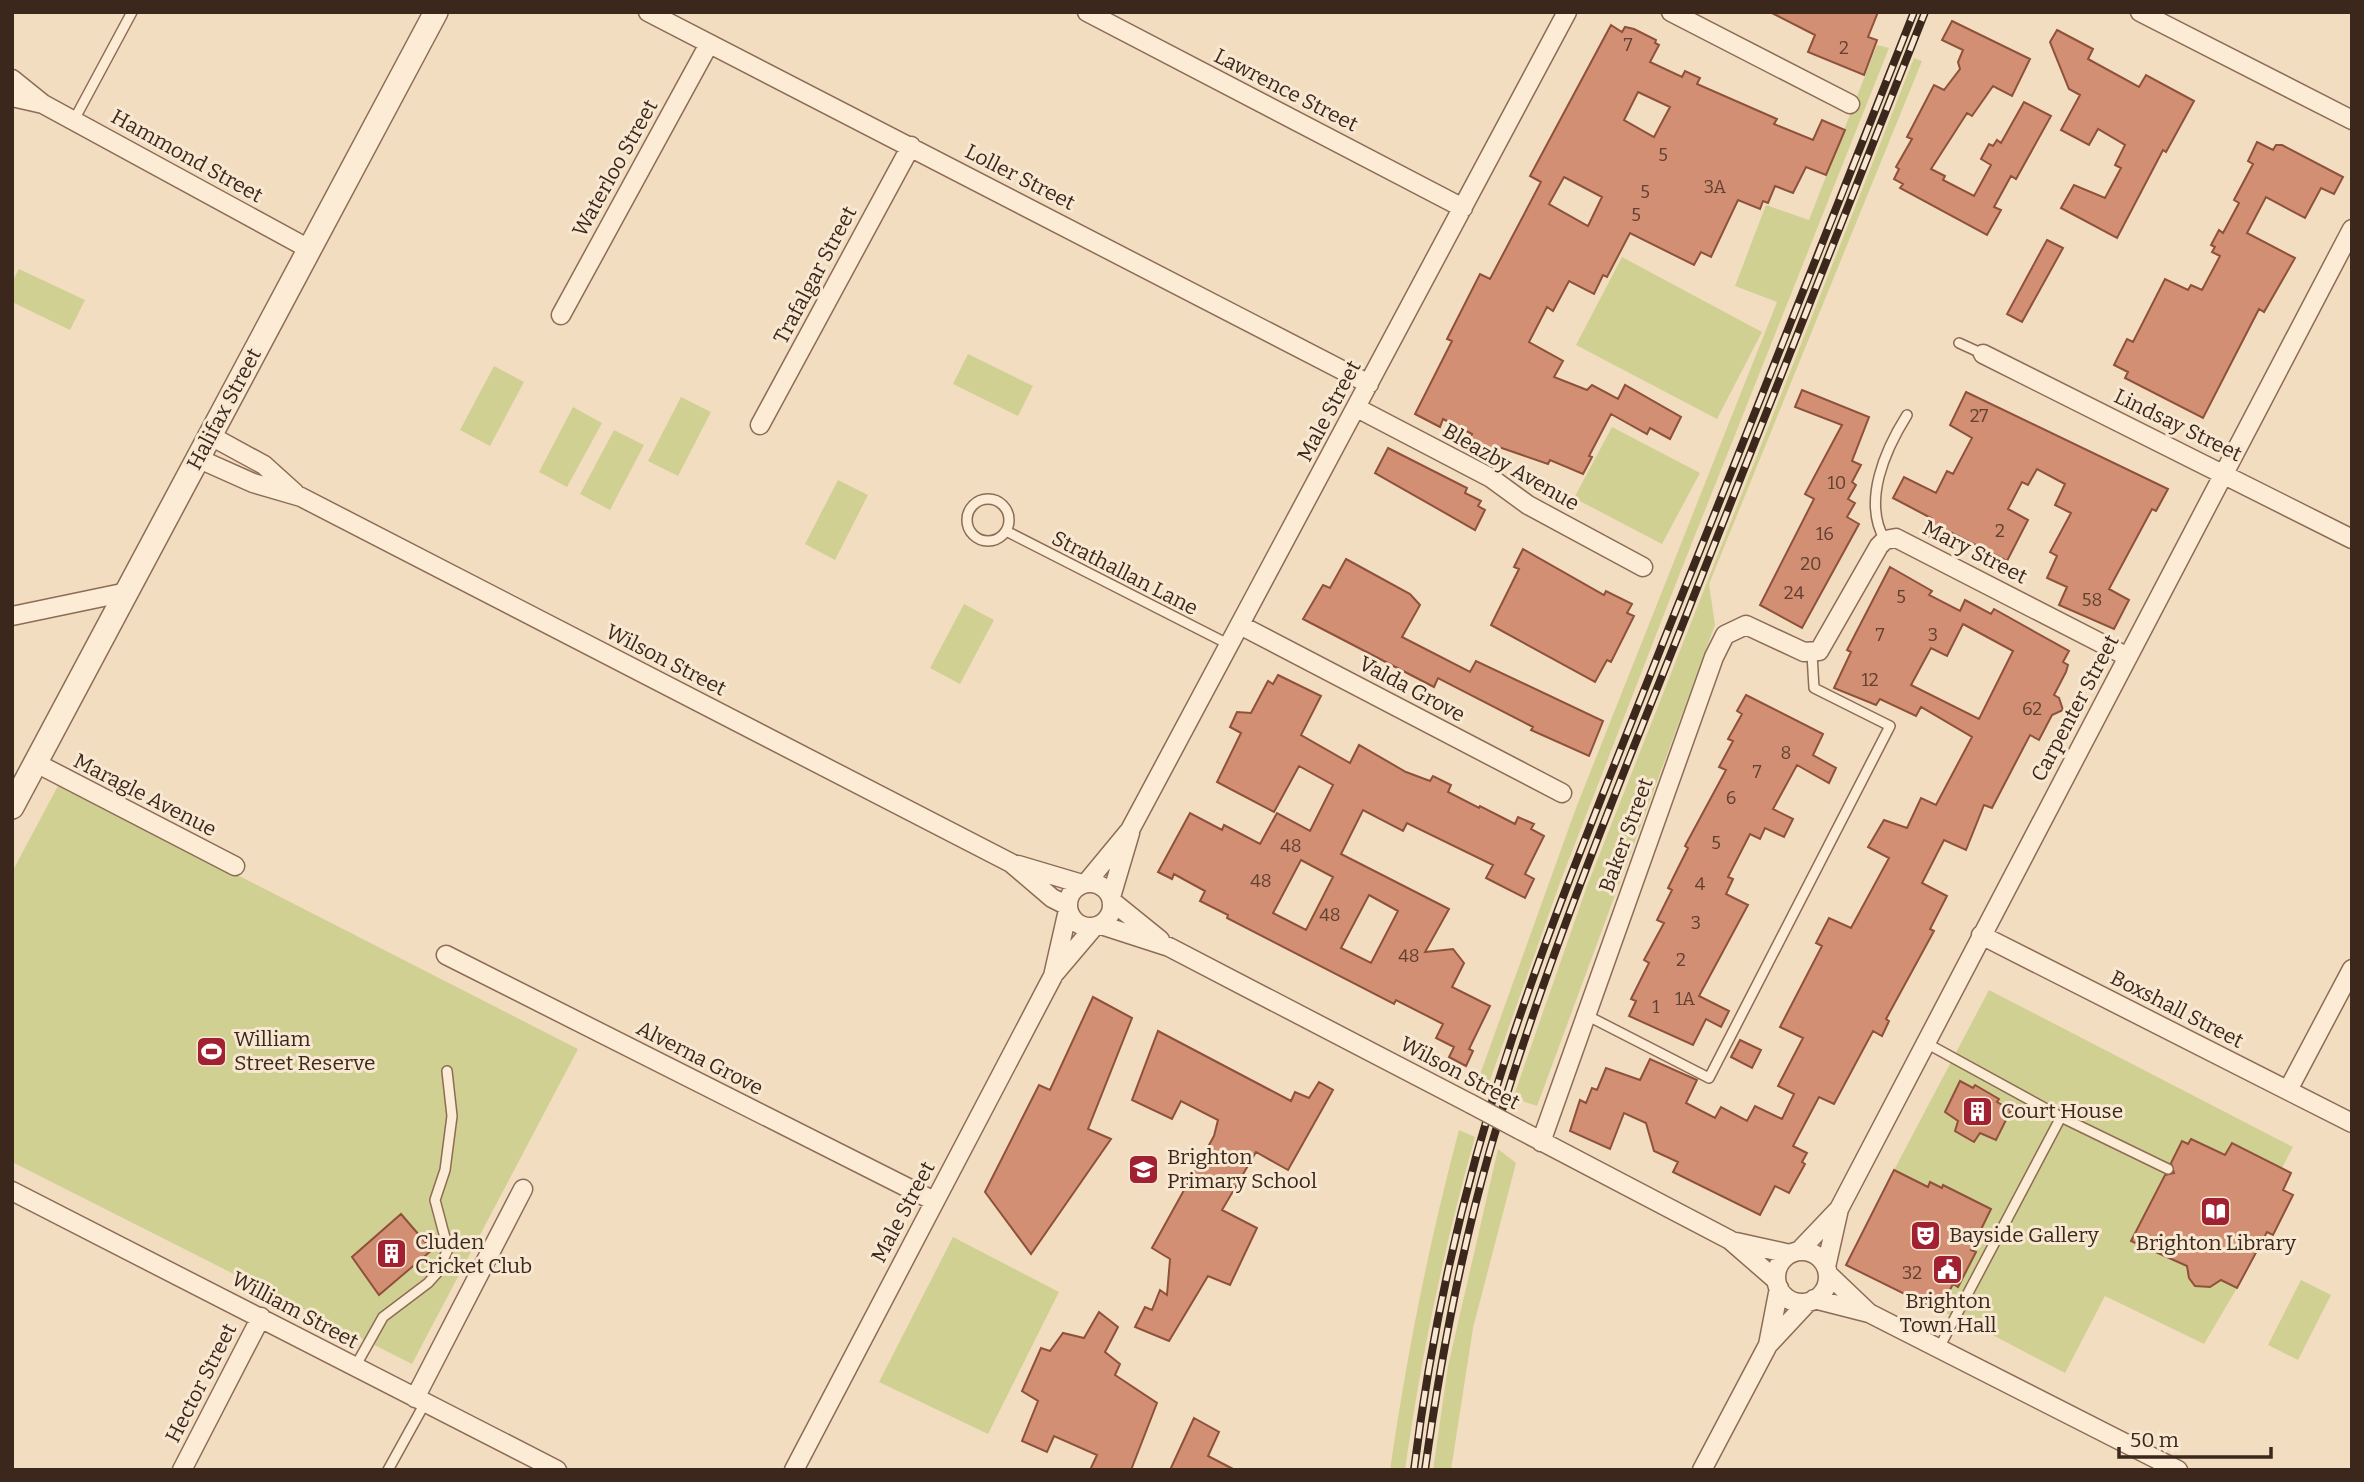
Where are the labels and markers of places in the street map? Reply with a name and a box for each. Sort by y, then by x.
place label: William Street Reserve [234,1026,375,1076]
sports icon: William Street Reserve [194,1034,228,1068]
building icon: Court House [1961,1094,1995,1128]
place label: Court House [2001,1098,2123,1124]
place label: Brighton Primary School [1167,1144,1317,1194]
school or university icon: Brighton Primary School [1127,1152,1161,1186]
library icon: Brighton Library [2199,1194,2233,1228]
theatre icon: Bayside Gallery [1909,1218,1943,1252]
place label: Bayside Gallery [1949,1222,2100,1248]
place label: Cluden Cricket Club [415,1229,532,1279]
place label: Brighton Library [2136,1230,2297,1256]
building icon: Cluden Cricket Club [375,1237,409,1271]
public building icon: Brighton Town Hall [1931,1252,1965,1286]
place label: Brighton Town Hall [1899,1288,1997,1338]

